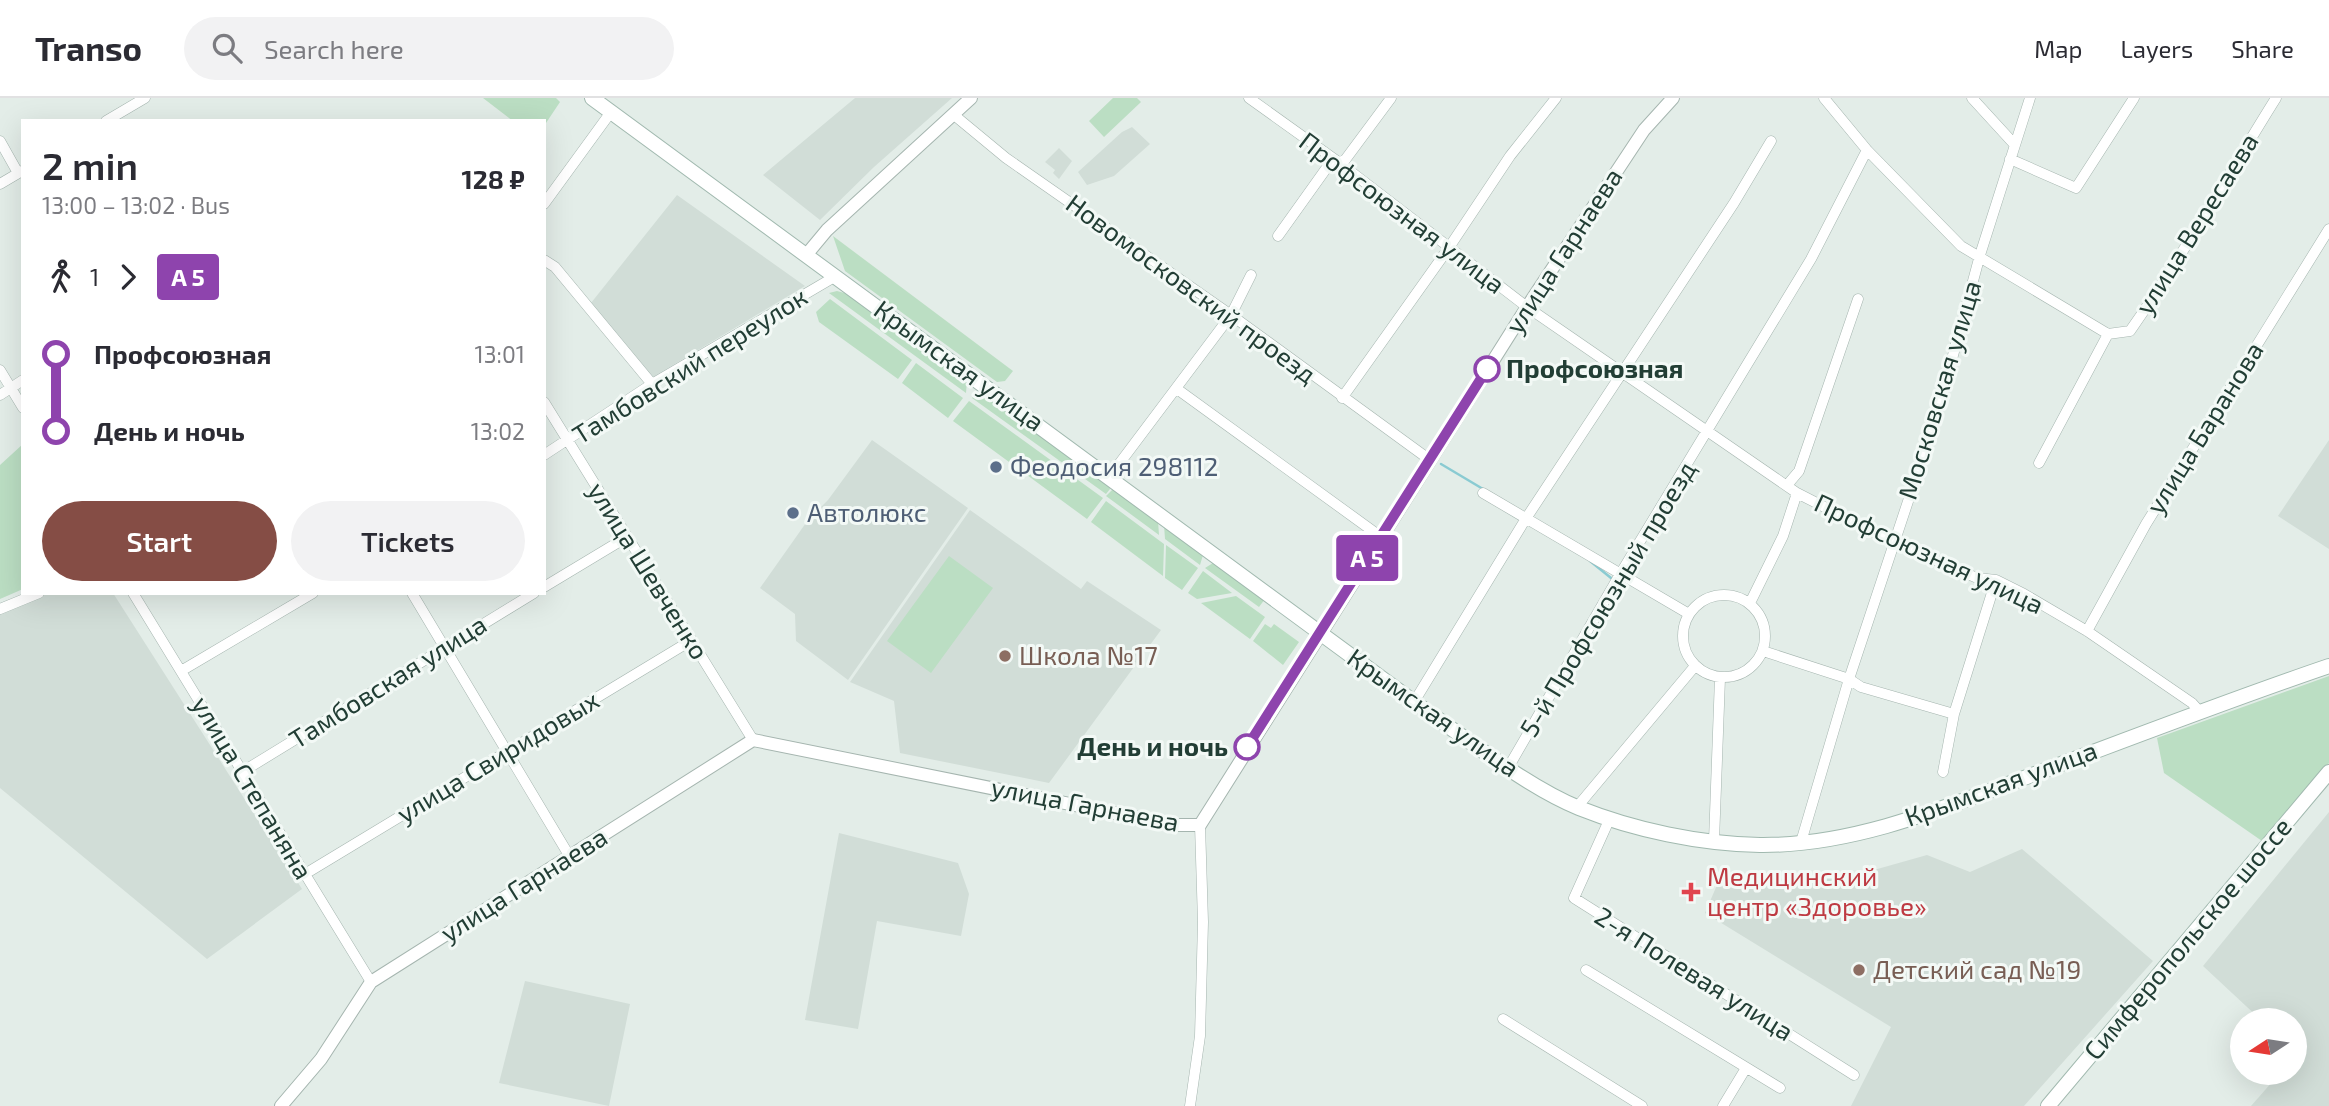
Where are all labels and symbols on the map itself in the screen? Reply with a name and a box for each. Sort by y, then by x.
street label: Профсоюзная улица [1293,124,1512,300]
street label: улица Вересаева [2128,127,2265,320]
street label: улица Гарнаева [1498,162,1629,339]
street label: Новомосковский проезд [1061,187,1323,389]
street label: Московская улица [1891,276,1988,503]
street label: Тамбовский переулок [566,280,813,450]
street label: Крымская улица [868,293,1051,438]
street label: улица Баранова [2138,336,2270,519]
place label: Профсоюзная [1506,352,1683,383]
marker: Профсоюзная [1474,356,1500,382]
place label: Феодосия 298112 [1010,450,1218,481]
street label: 5-й Профсоюзный проезд [1512,455,1701,742]
marker: Феодосия 298112 [988,459,1004,475]
street label: улица Шевченко [582,476,716,665]
street label: Профсоюзная улица [1810,486,2049,620]
place label: Автолюкс [807,496,927,527]
marker: Автолюкс [785,505,801,521]
line badge: A 5 [1327,535,1407,581]
street label: Тамбовская улица [283,608,492,755]
place label: Школа №17 [1019,639,1158,670]
street label: Крымская улица [1341,641,1526,783]
marker: Школа №17 [997,648,1013,664]
street label: улица Свиридовых [391,683,605,829]
street label: улица Степаняна [186,690,320,885]
place label: День и ночь [1077,730,1228,761]
street label: Крымская улица [1900,733,2101,833]
marker: День и ночь [1234,734,1260,760]
street label: улица Гарнаева [989,770,1182,838]
street label: Симферопольское шоссе [2077,811,2297,1065]
street label: улица Гарнаева [434,820,613,948]
place label: Медицинский центр «Здоровье» [1707,860,1927,921]
marker: Медицинский центр «Здоровье» [1681,882,1701,902]
street label: 2-я Полевая улица [1589,899,1800,1047]
place label: Детский сад №19 [1873,953,2081,984]
marker: Детский сад №19 [1851,962,1867,978]
north arrow [2230,1008,2306,1085]

